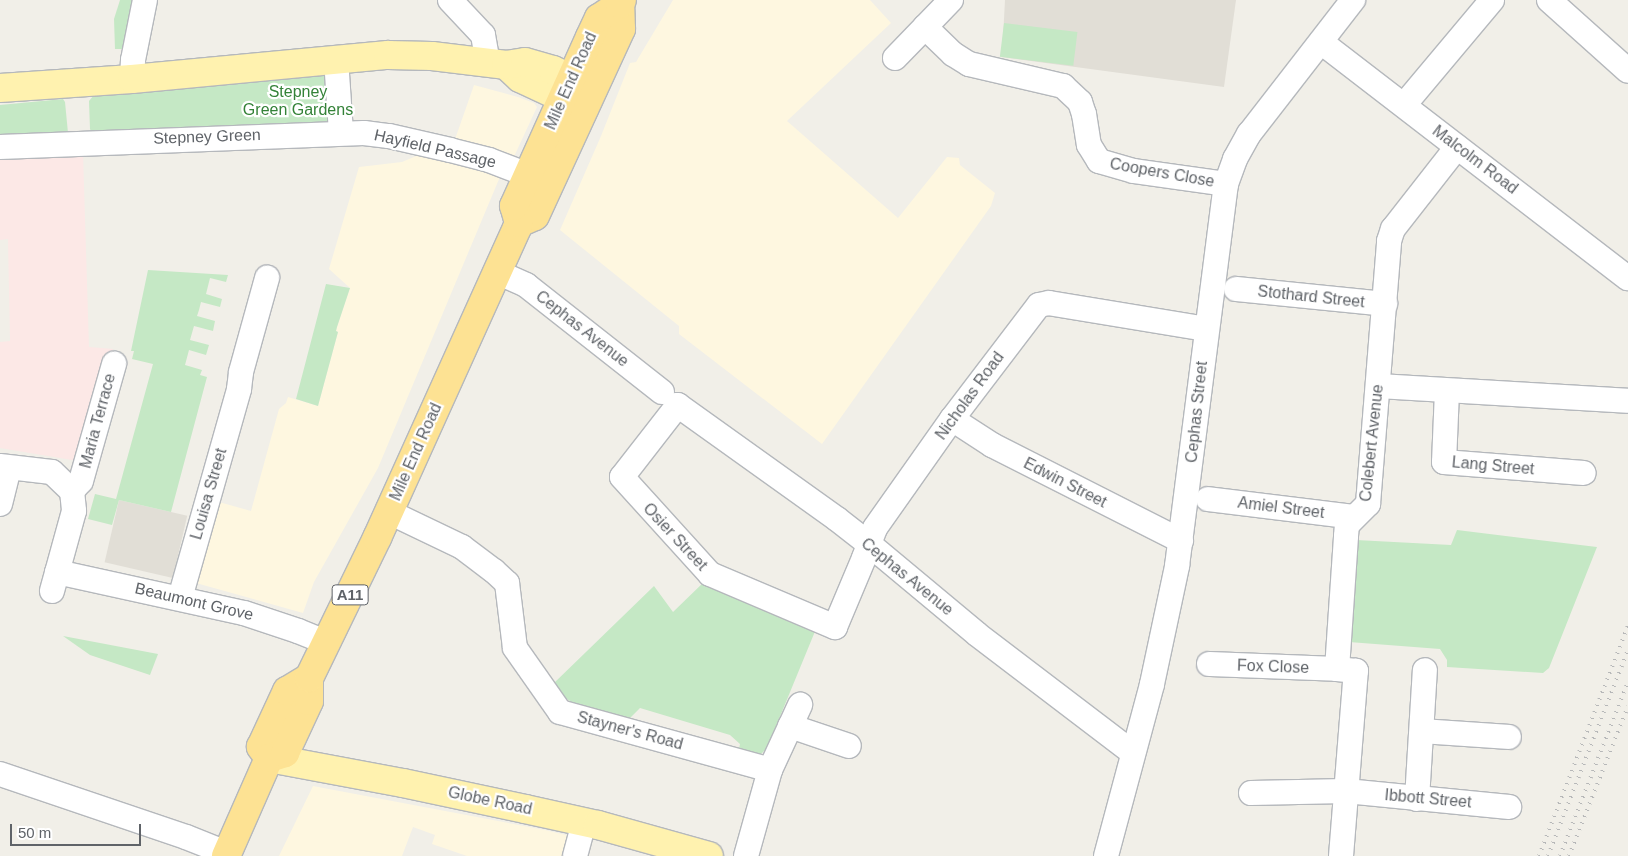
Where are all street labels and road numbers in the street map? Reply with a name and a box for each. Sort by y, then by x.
street label: Mile End Road [541,29,601,133]
street label: Malcolm Road [1428,122,1522,198]
street label: Stepney Green [153,126,261,148]
street label: Hayfield Passage [372,126,498,172]
street label: Coopers Close [1108,154,1216,192]
street label: Stothard Street [1256,282,1366,312]
street label: Cephas Avenue [531,286,633,372]
street label: Nicholas Road [932,348,1008,444]
street label: Cephas Street [1182,360,1212,464]
street label: Maria Terrace [76,371,120,471]
street label: Colebert Avenue [1356,383,1388,503]
street label: Mile End Road [386,400,446,504]
street label: Louisa Street [187,446,231,542]
street label: Lang Street [1451,453,1535,479]
street label: Edwin Street [1020,454,1110,512]
street label: Amiel Street [1237,493,1325,523]
street label: Osier Street [639,499,711,575]
street label: Cephas Avenue [857,534,957,620]
street label: Beaumont Grove [133,579,255,625]
road number: A11 [331,582,369,608]
street label: Fox Close [1237,656,1309,678]
street label: Stayner's Road [575,708,685,754]
street label: Globe Road [446,783,534,819]
street label: Ibbott Street [1384,786,1472,812]

